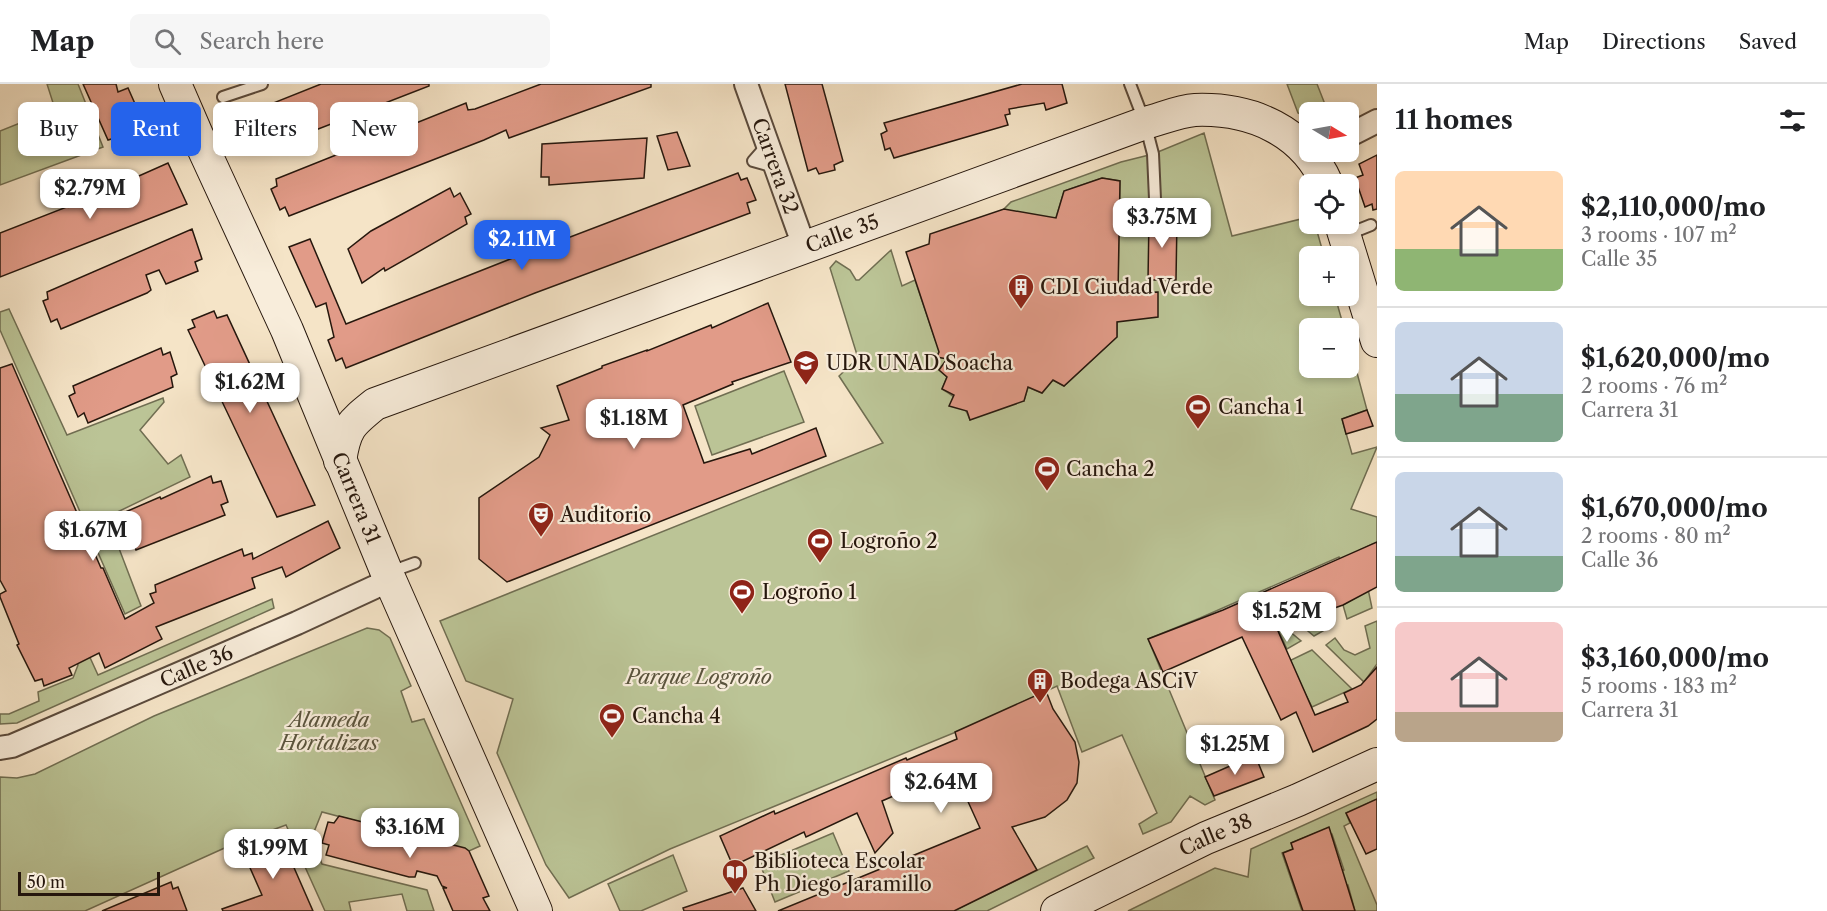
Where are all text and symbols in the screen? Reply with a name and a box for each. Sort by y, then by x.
search box [130,14,550,68]
text: Map [30,24,94,58]
icon: search [151,25,184,58]
text: Search here [199,28,324,55]
text: Map [1524,29,1569,54]
text: Directions [1602,29,1706,54]
text: Saved [1739,29,1797,54]
chip: Buy [18,102,99,156]
chip: Rent [111,102,201,156]
chip: Filters [213,102,318,156]
chip: New [330,102,418,156]
north arrow [1299,102,1359,162]
map controls [1299,102,1359,378]
text: 11 homes [1395,104,1513,136]
icon: filters [1776,104,1809,137]
street label: Carrera 32 [747,115,803,217]
pin: $2.79M [41,169,139,220]
button: locate [1299,174,1359,234]
text: $2.79M [54,176,126,200]
text: $2,110,000/mo [1581,191,1766,223]
icon: home [1443,195,1515,267]
pin: $3.75M [1113,198,1211,249]
text: $3.75M [1127,205,1197,229]
street label: Calle 35 [802,209,882,258]
pin: $2.11M [473,220,571,271]
text: 3 rooms · 107 m² [1581,223,1737,247]
text: $2.11M [488,227,556,251]
button: + [1299,246,1359,306]
text: Calle 35 [1581,247,1657,271]
building icon: CDI Ciudad Verde [1006,272,1036,310]
place label: CDI Ciudad Verde [1040,275,1213,299]
button: − [1299,318,1359,378]
text: $1,620,000/mo [1581,342,1770,374]
icon: home [1443,346,1515,418]
school or university icon: UDR UNAD Soacha [791,348,821,386]
place label: UDR UNAD Soacha [826,351,1014,375]
pin: $1.62M [201,363,299,414]
text: $1.62M [215,370,285,394]
text: 2 rooms · 76 m² [1581,374,1727,398]
sports icon: Cancha 1 [1183,392,1213,430]
place label: Cancha 1 [1218,395,1304,419]
text: Carrera 31 [1581,398,1678,422]
pin: $1.18M [585,399,683,450]
text: $1.18M [600,406,668,430]
street label: Carrera 31 [327,449,386,548]
sports icon: Cancha 2 [1032,454,1062,492]
place label: Cancha 2 [1066,457,1155,481]
text: $1,670,000/mo [1581,492,1768,524]
icon: home [1443,496,1515,568]
theatre icon: Auditorio [526,500,556,538]
place label: Auditorio [559,503,651,527]
pin: $1.67M [44,511,142,562]
text: $1.67M [58,518,128,542]
text: 2 rooms · 80 m² [1581,524,1731,548]
sports icon: Logroño 2 [805,526,835,564]
place label: Logroño 2 [840,529,938,553]
text: Calle 36 [1581,548,1658,572]
sports icon: Logroño 1 [727,577,757,615]
place label: Logroño 1 [762,580,857,604]
pin: $1.52M [1238,592,1336,643]
text: $1.52M [1252,599,1322,623]
street label: Calle 36 [156,640,237,693]
text: $3,160,000/mo [1581,642,1769,674]
icon: home [1443,646,1515,718]
park label: Parque Logroño [624,665,772,689]
building icon: Bodega ASCiV [1025,666,1055,704]
place label: Bodega ASCiV [1060,669,1198,693]
text: 5 rooms · 183 m² [1581,674,1737,698]
text: Carrera 31 [1581,698,1678,722]
sports icon: Cancha 4 [597,701,627,739]
place label: Cancha 4 [632,704,721,728]
park label: Alameda Hortalizas [278,708,379,755]
pin: $1.25M [1186,725,1284,776]
text: $1.25M [1200,732,1270,756]
pin: $2.64M [892,763,990,814]
text: $2.64M [904,770,978,794]
pin: $3.16M [361,808,459,859]
street label: Calle 38 [1175,808,1256,861]
text: $3.16M [375,815,445,839]
pin: $1.99M [224,829,322,880]
text: $1.99M [238,836,308,860]
place label: Biblioteca Escolar Ph Diego Jaramillo [754,849,932,896]
library icon: Biblioteca Escolar Ph Diego Jaramillo [720,857,750,895]
scale bar [18,869,160,896]
text: 50 m [27,872,65,892]

